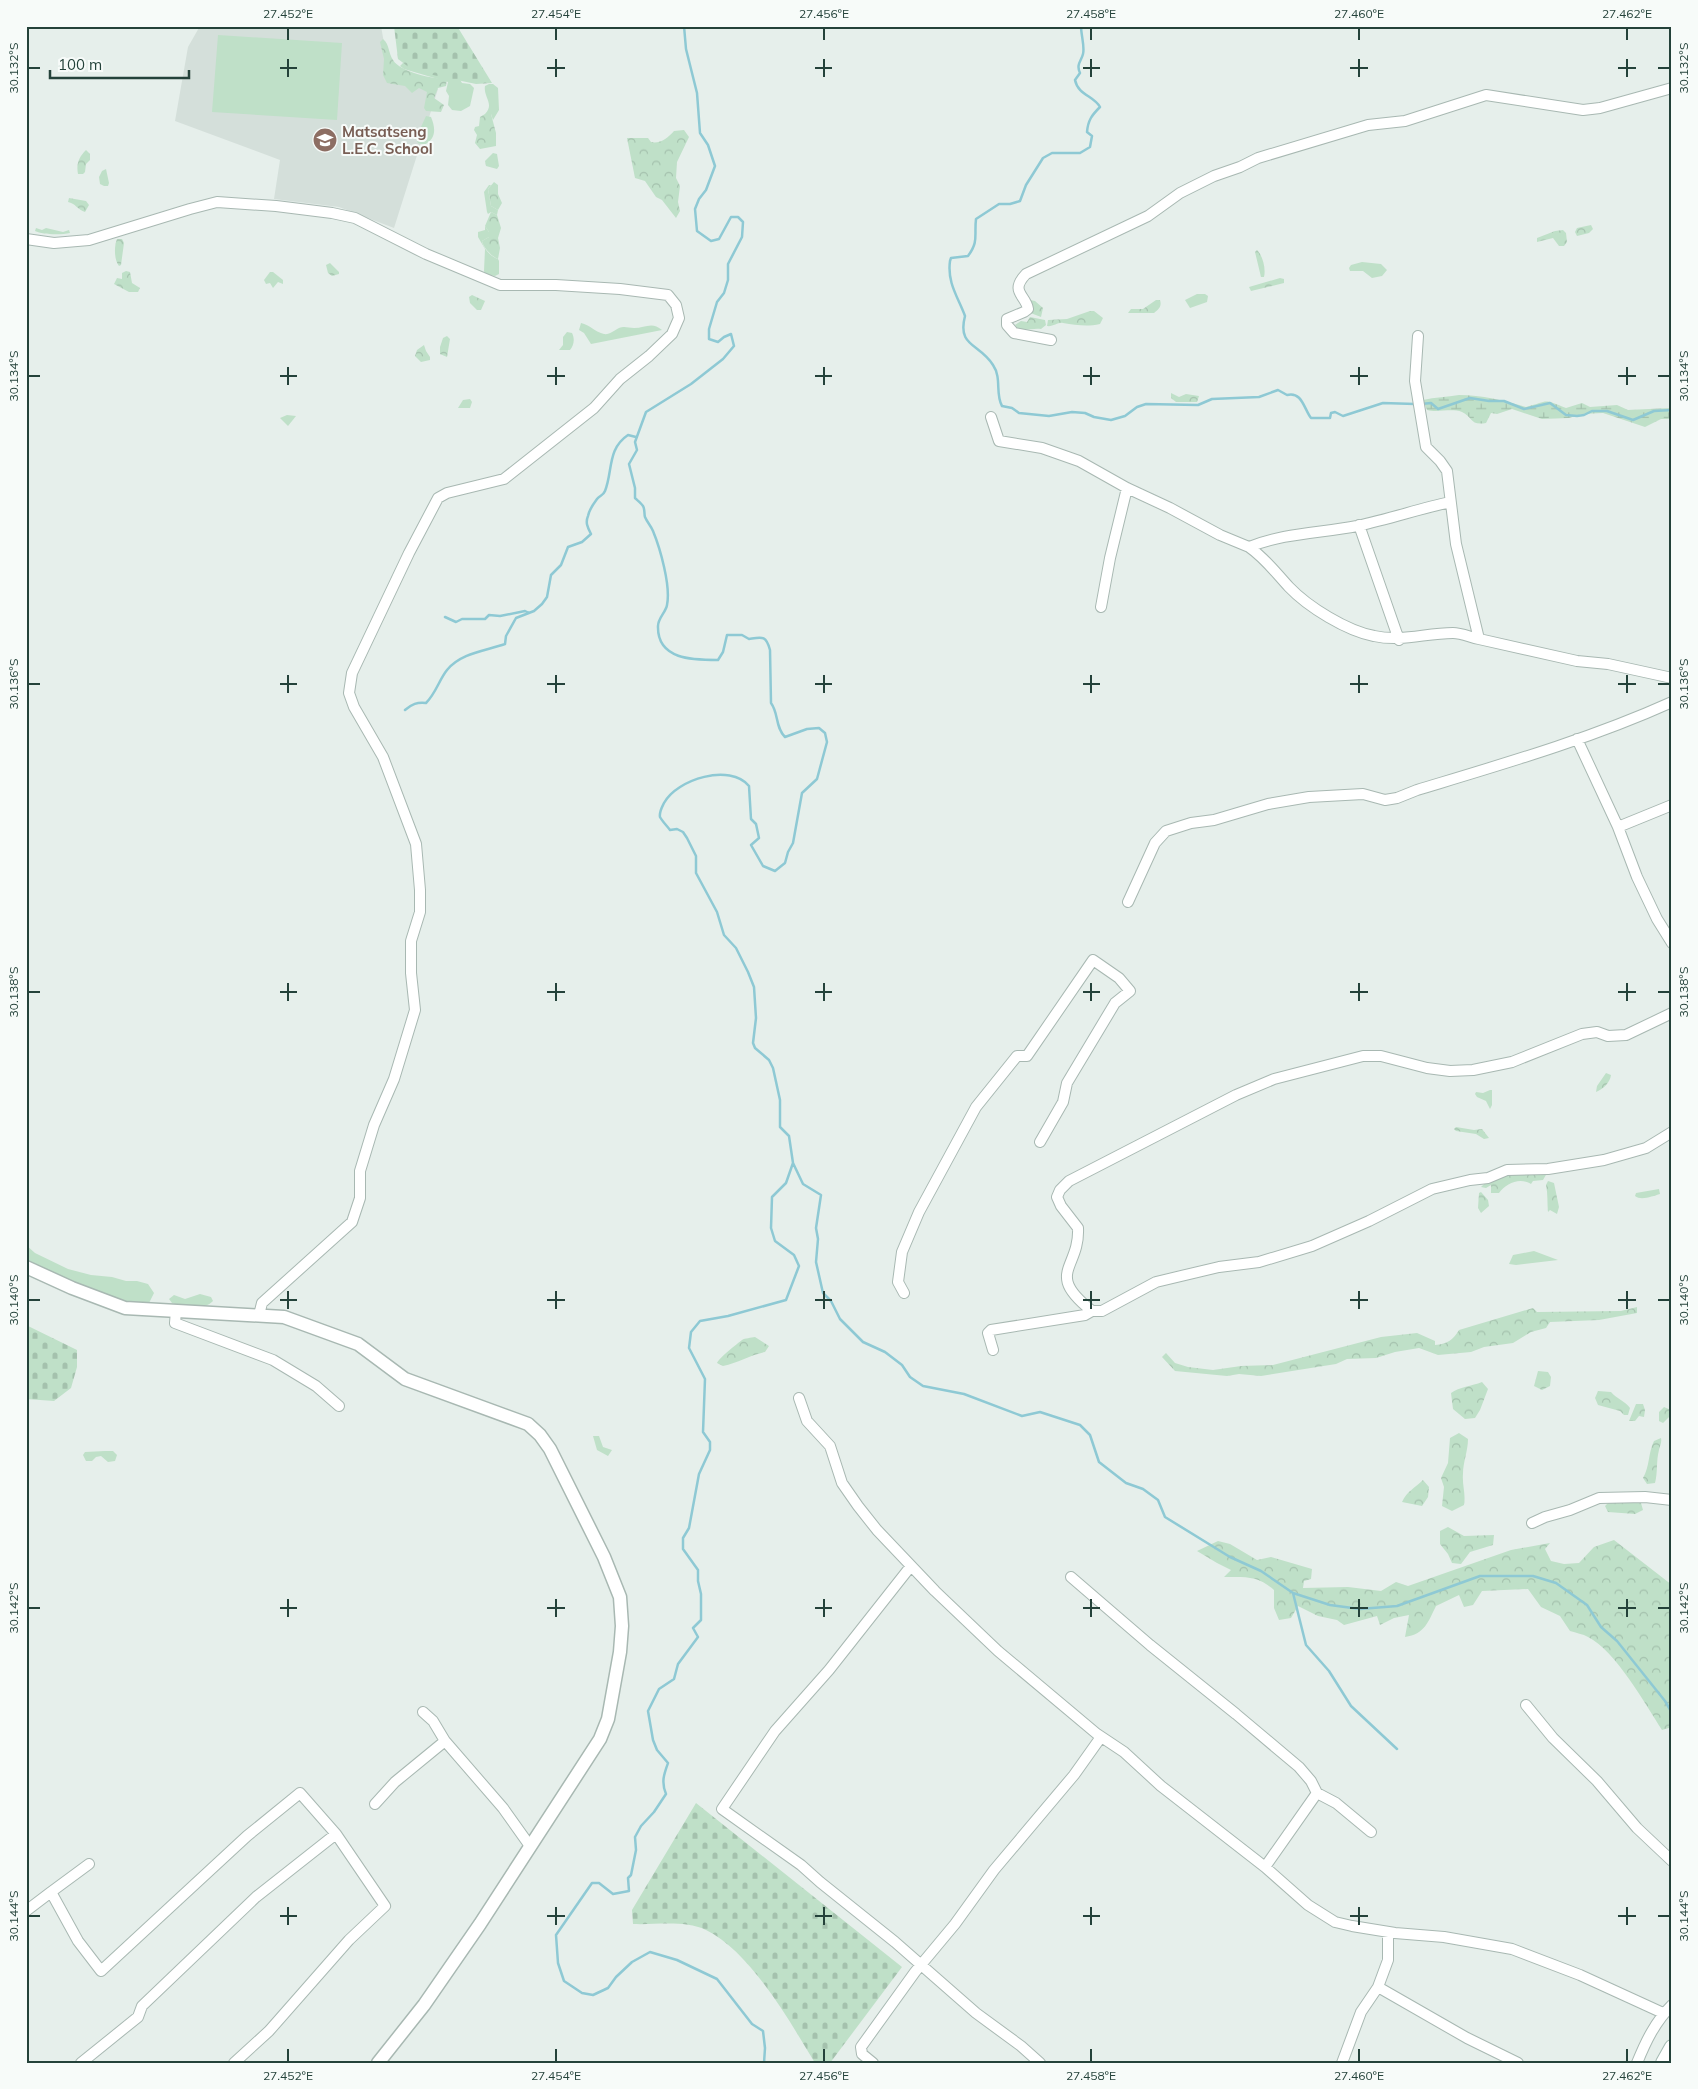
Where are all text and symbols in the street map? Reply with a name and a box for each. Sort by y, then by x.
text: 27.452°E [263,6,313,21]
text: 27.454°E [531,6,581,21]
text: 27.456°E [799,6,849,21]
text: 27.458°E [1066,6,1116,21]
text: 27.460°E [1334,6,1384,21]
text: 27.462°E [1602,6,1652,21]
text: 30.132°S [6,43,21,93]
text: 30.132°S [1676,43,1691,93]
scale bar [50,48,189,80]
text: 100 m [58,55,102,74]
place label: Matsatseng L.E.C. School [342,122,433,158]
school or university icon: Matsatseng L.E.C. School [312,127,338,153]
text: 30.134°S [6,351,21,401]
text: 30.134°S [1676,351,1691,401]
text: 30.136°S [6,659,21,709]
text: 30.136°S [1676,659,1691,709]
text: 30.138°S [6,967,21,1017]
text: 30.138°S [1676,967,1691,1017]
text: 30.140°S [6,1275,21,1325]
text: 30.140°S [1676,1275,1691,1325]
text: 30.142°S [6,1583,21,1633]
text: 30.142°S [1676,1583,1691,1633]
text: 30.144°S [6,1891,21,1941]
text: 30.144°S [1676,1891,1691,1941]
text: 27.452°E [263,2068,313,2083]
text: 27.454°E [531,2068,581,2083]
text: 27.456°E [799,2068,849,2083]
text: 27.458°E [1066,2068,1116,2083]
text: 27.460°E [1334,2068,1384,2083]
text: 27.462°E [1602,2068,1652,2083]

